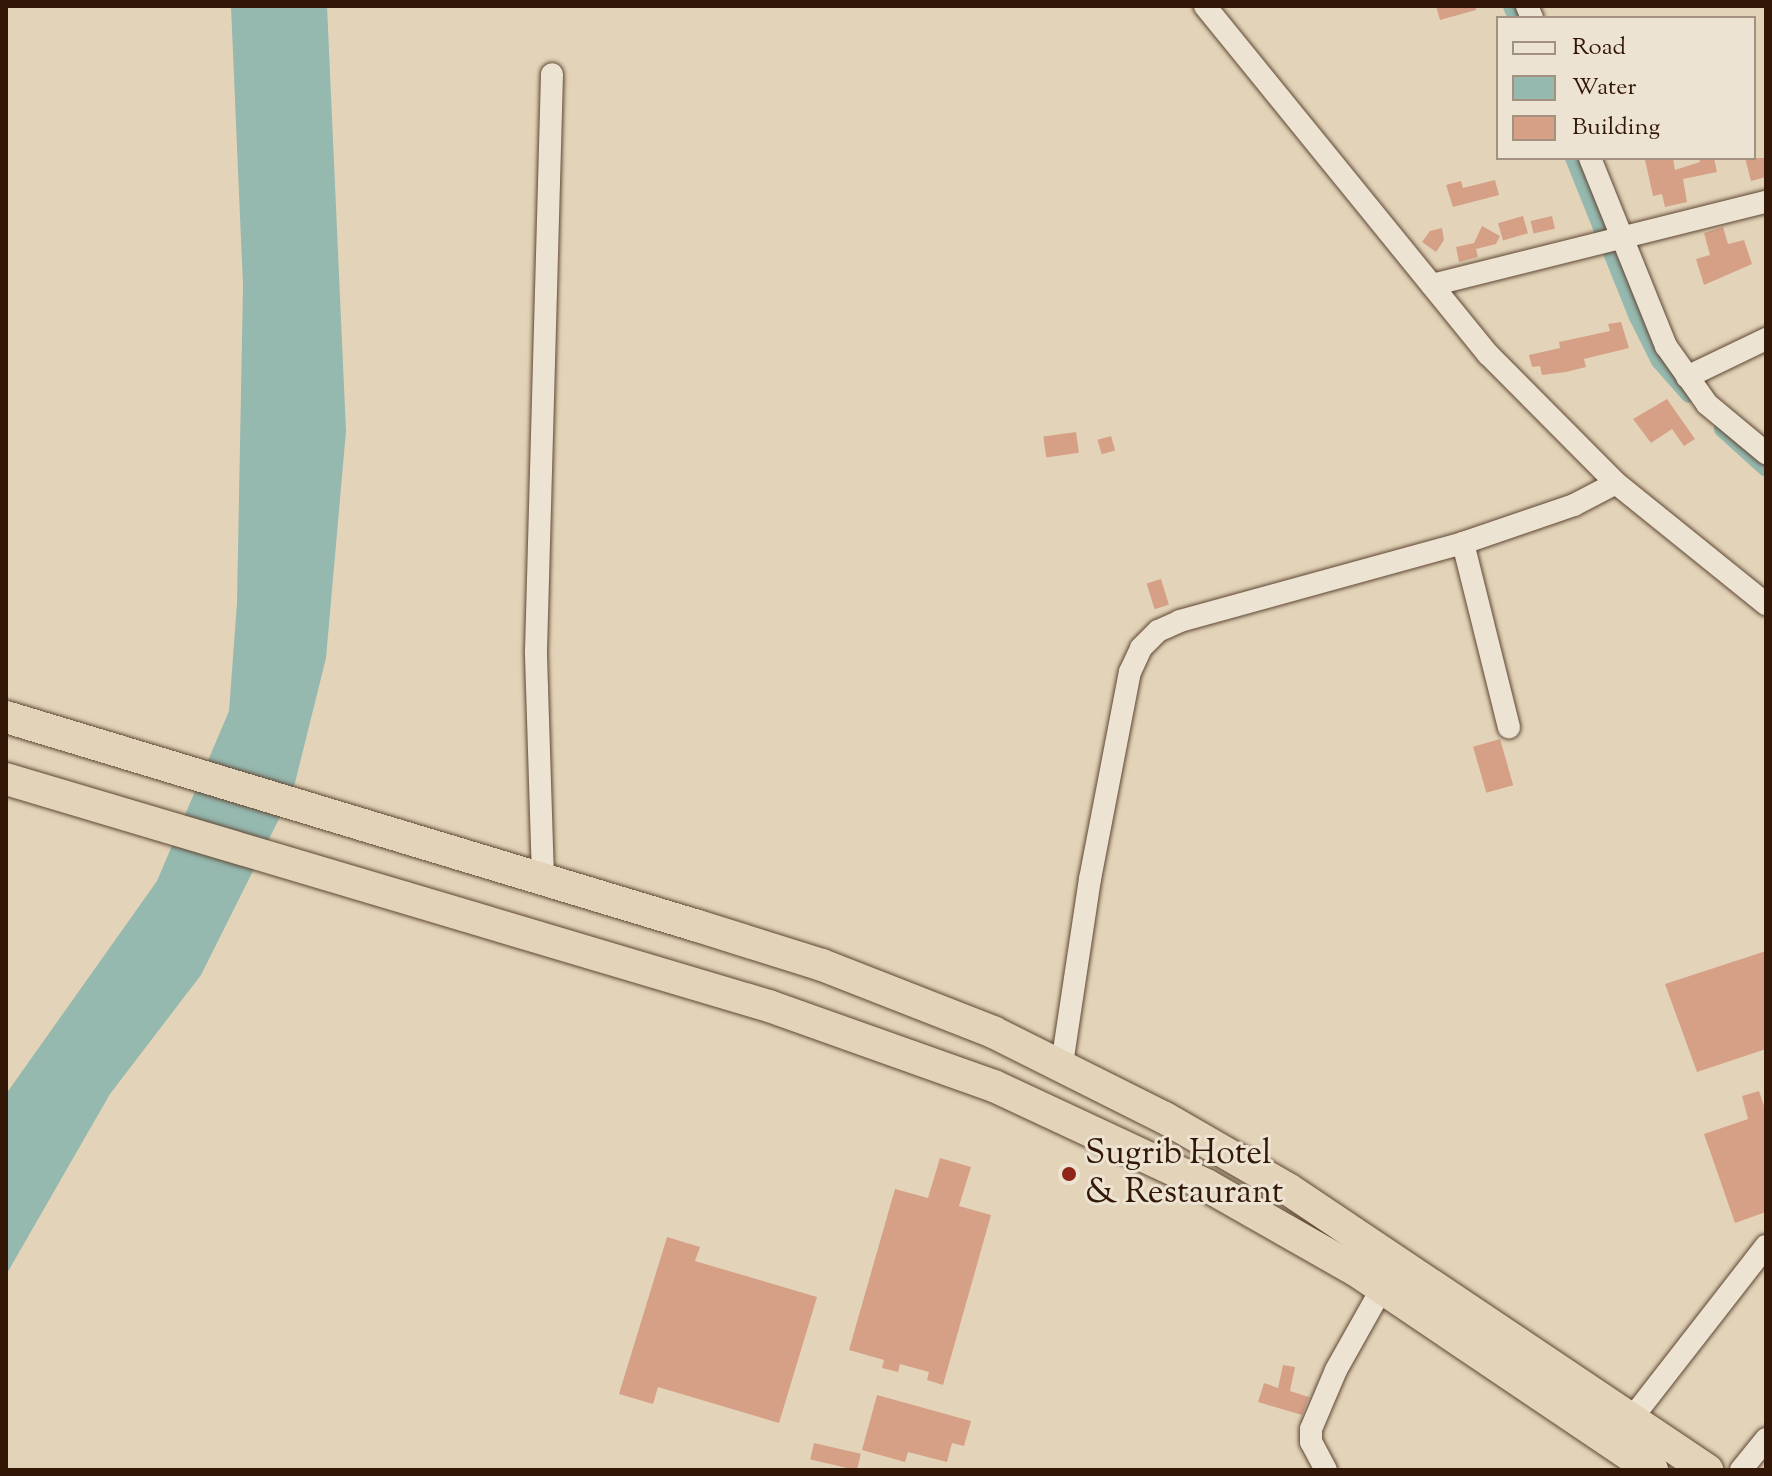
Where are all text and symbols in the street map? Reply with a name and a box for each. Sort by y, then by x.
legend [1496,16,1756,160]
text: Road [1572,31,1626,65]
text: Water [1572,71,1636,105]
text: Building [1572,111,1660,145]
place label: Sugrib Hotel & Restaurant [1085,1134,1283,1214]
marker: Sugrib Hotel & Restaurant [1060,1165,1078,1183]

